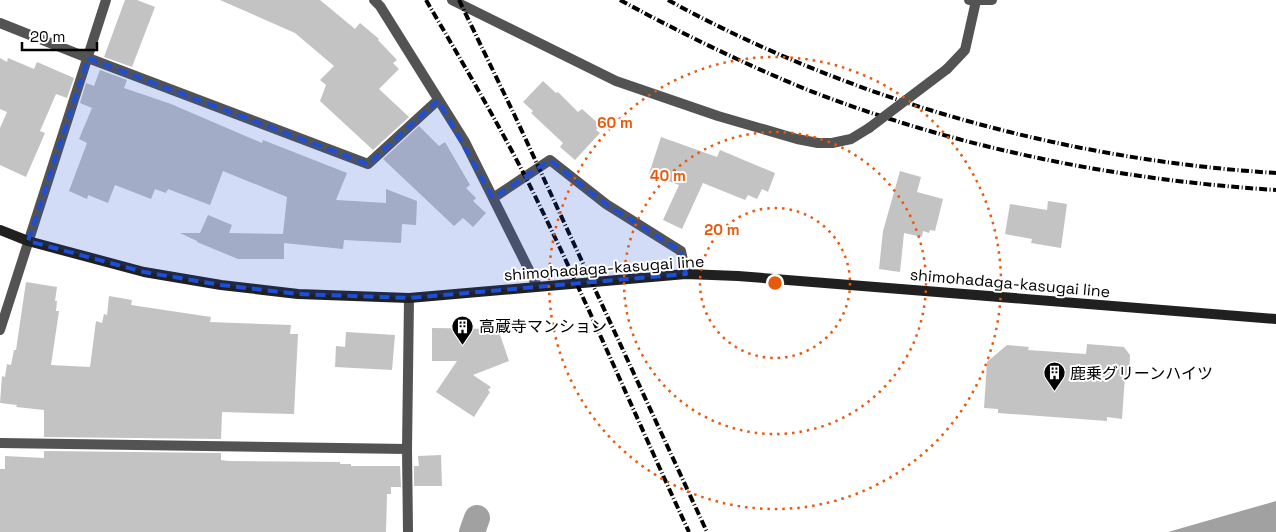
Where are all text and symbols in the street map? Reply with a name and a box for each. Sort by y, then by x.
scale bar [22,20,98,52]
text: 20 m [30,27,65,46]
text: 60 m [597,113,633,132]
text: 40 m [650,166,686,185]
text: 20 m [704,220,740,239]
street label: shimohadaga-kasugai line [503,251,705,285]
street label: shimohadaga-kasugai line [909,264,1111,302]
centre of rings [766,274,784,292]
building icon: 高蔵寺マンション [451,314,475,345]
place label: 高蔵寺マンション [479,316,607,337]
building icon: 鹿乗グリーンハイツ [1042,361,1066,392]
place label: 鹿乗グリーンハイツ [1070,363,1213,384]

